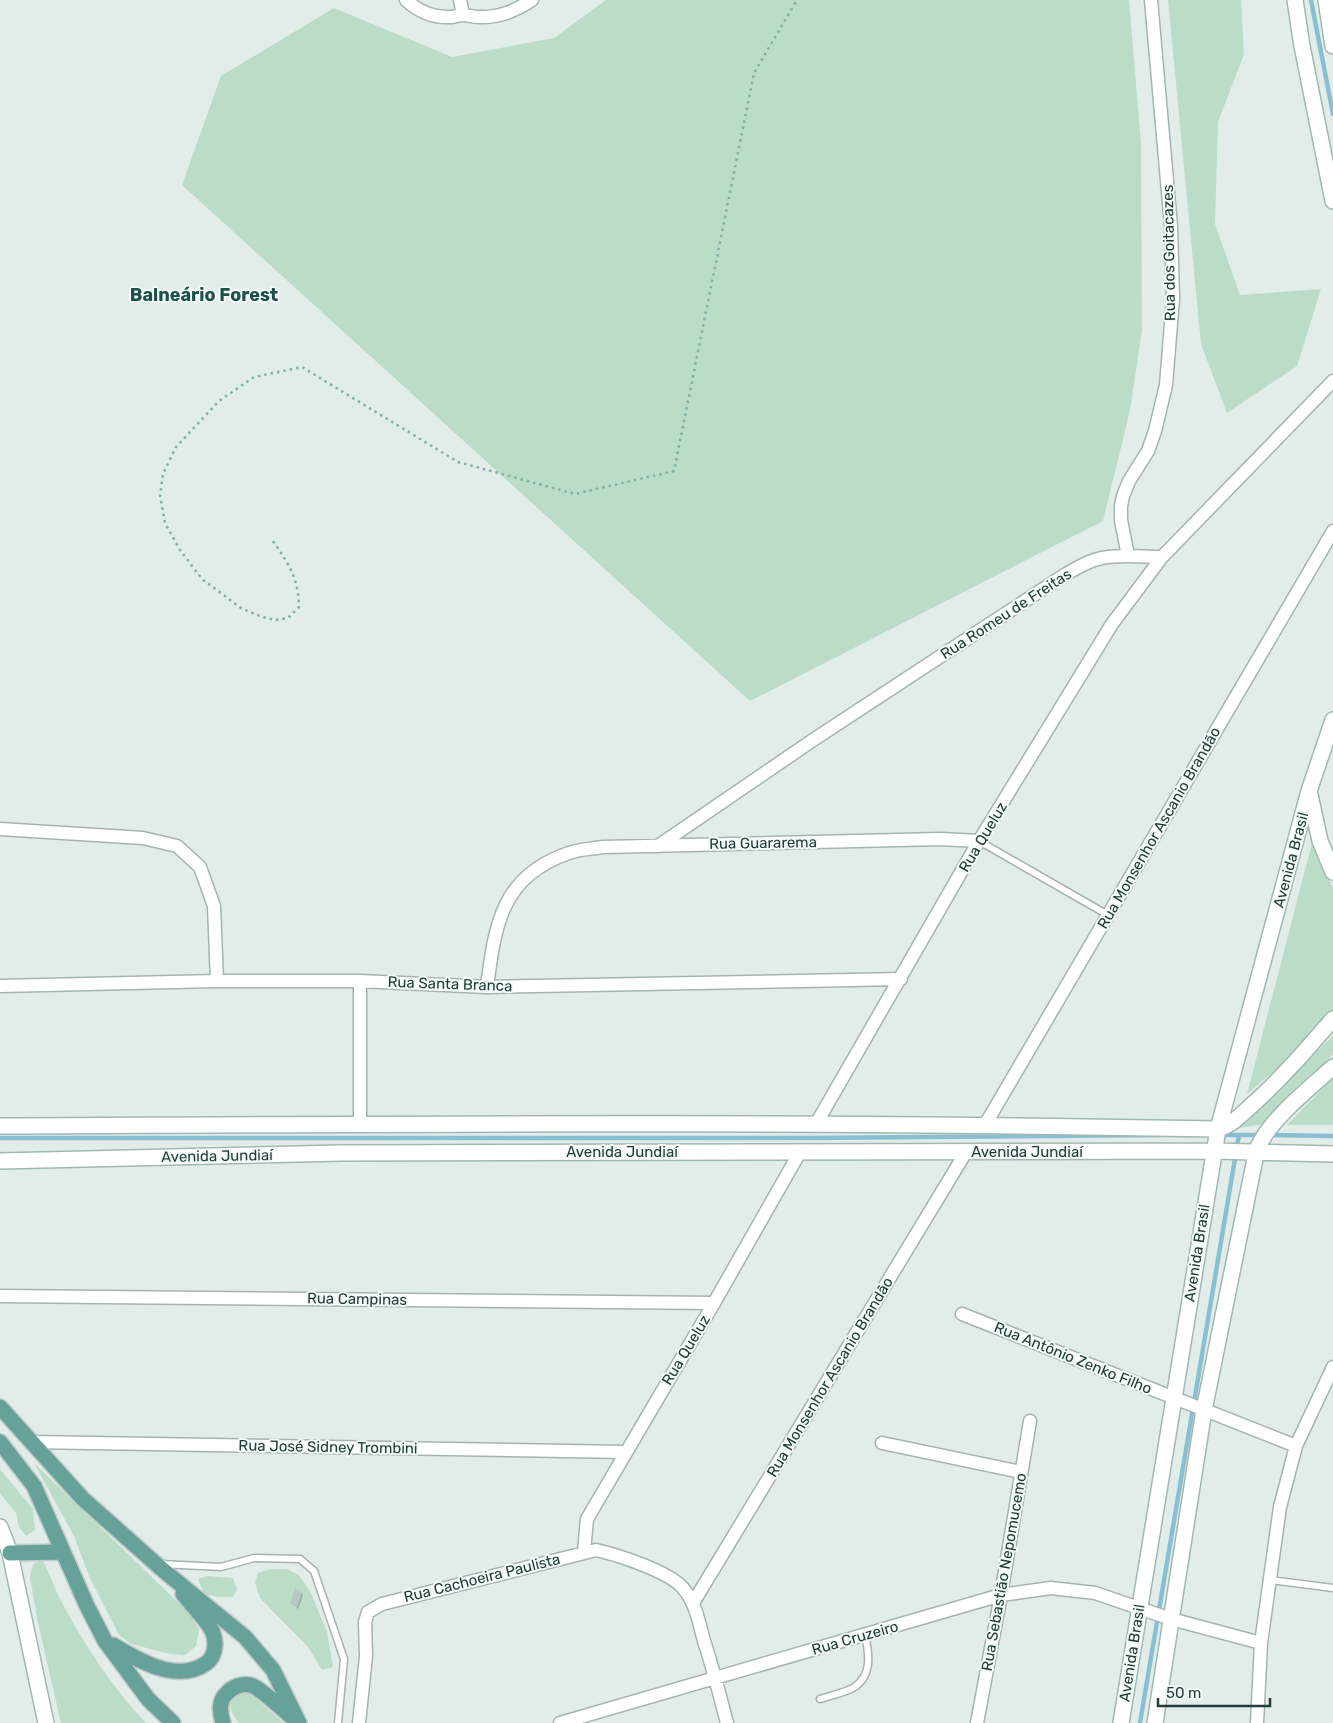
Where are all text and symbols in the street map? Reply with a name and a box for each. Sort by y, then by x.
street label: Rua dos Goitacazes [1159,184,1179,321]
district label: Balneário Forest [130,284,278,306]
street label: Rua Romeu de Freitas [937,565,1075,663]
street label: Rua Monsenhor Ascanio Brandão [1094,724,1224,932]
street label: Rua Queluz [955,798,1011,875]
street label: Avenida Brasil [1270,810,1312,910]
street label: Rua Guararema [709,833,817,853]
street label: Rua Santa Branca [387,973,513,995]
street label: Avenida Jundiaí [566,1143,679,1161]
street label: Avenida Jundiaí [971,1143,1084,1161]
street label: Avenida Jundiaí [161,1146,274,1166]
street label: Avenida Brasil [1180,1203,1214,1303]
street label: Rua Monsenhor Ascanio Brandão [763,1274,897,1480]
street label: Rua Campinas [307,1289,407,1309]
street label: Rua Queluz [658,1311,714,1388]
street label: Rua Antônio Zenko Filho [991,1318,1155,1398]
street label: Rua José Sidney Trombini [238,1436,418,1458]
street label: Rua Sebastião Nepomucemo [978,1472,1030,1672]
street label: Rua Cachoeira Paulista [402,1550,562,1606]
street label: Avenida Brasil [1115,1603,1149,1703]
street label: Rua Cruzeiro [810,1617,900,1659]
scale bar [1158,1676,1270,1708]
text: 50 m [1166,1684,1201,1702]

